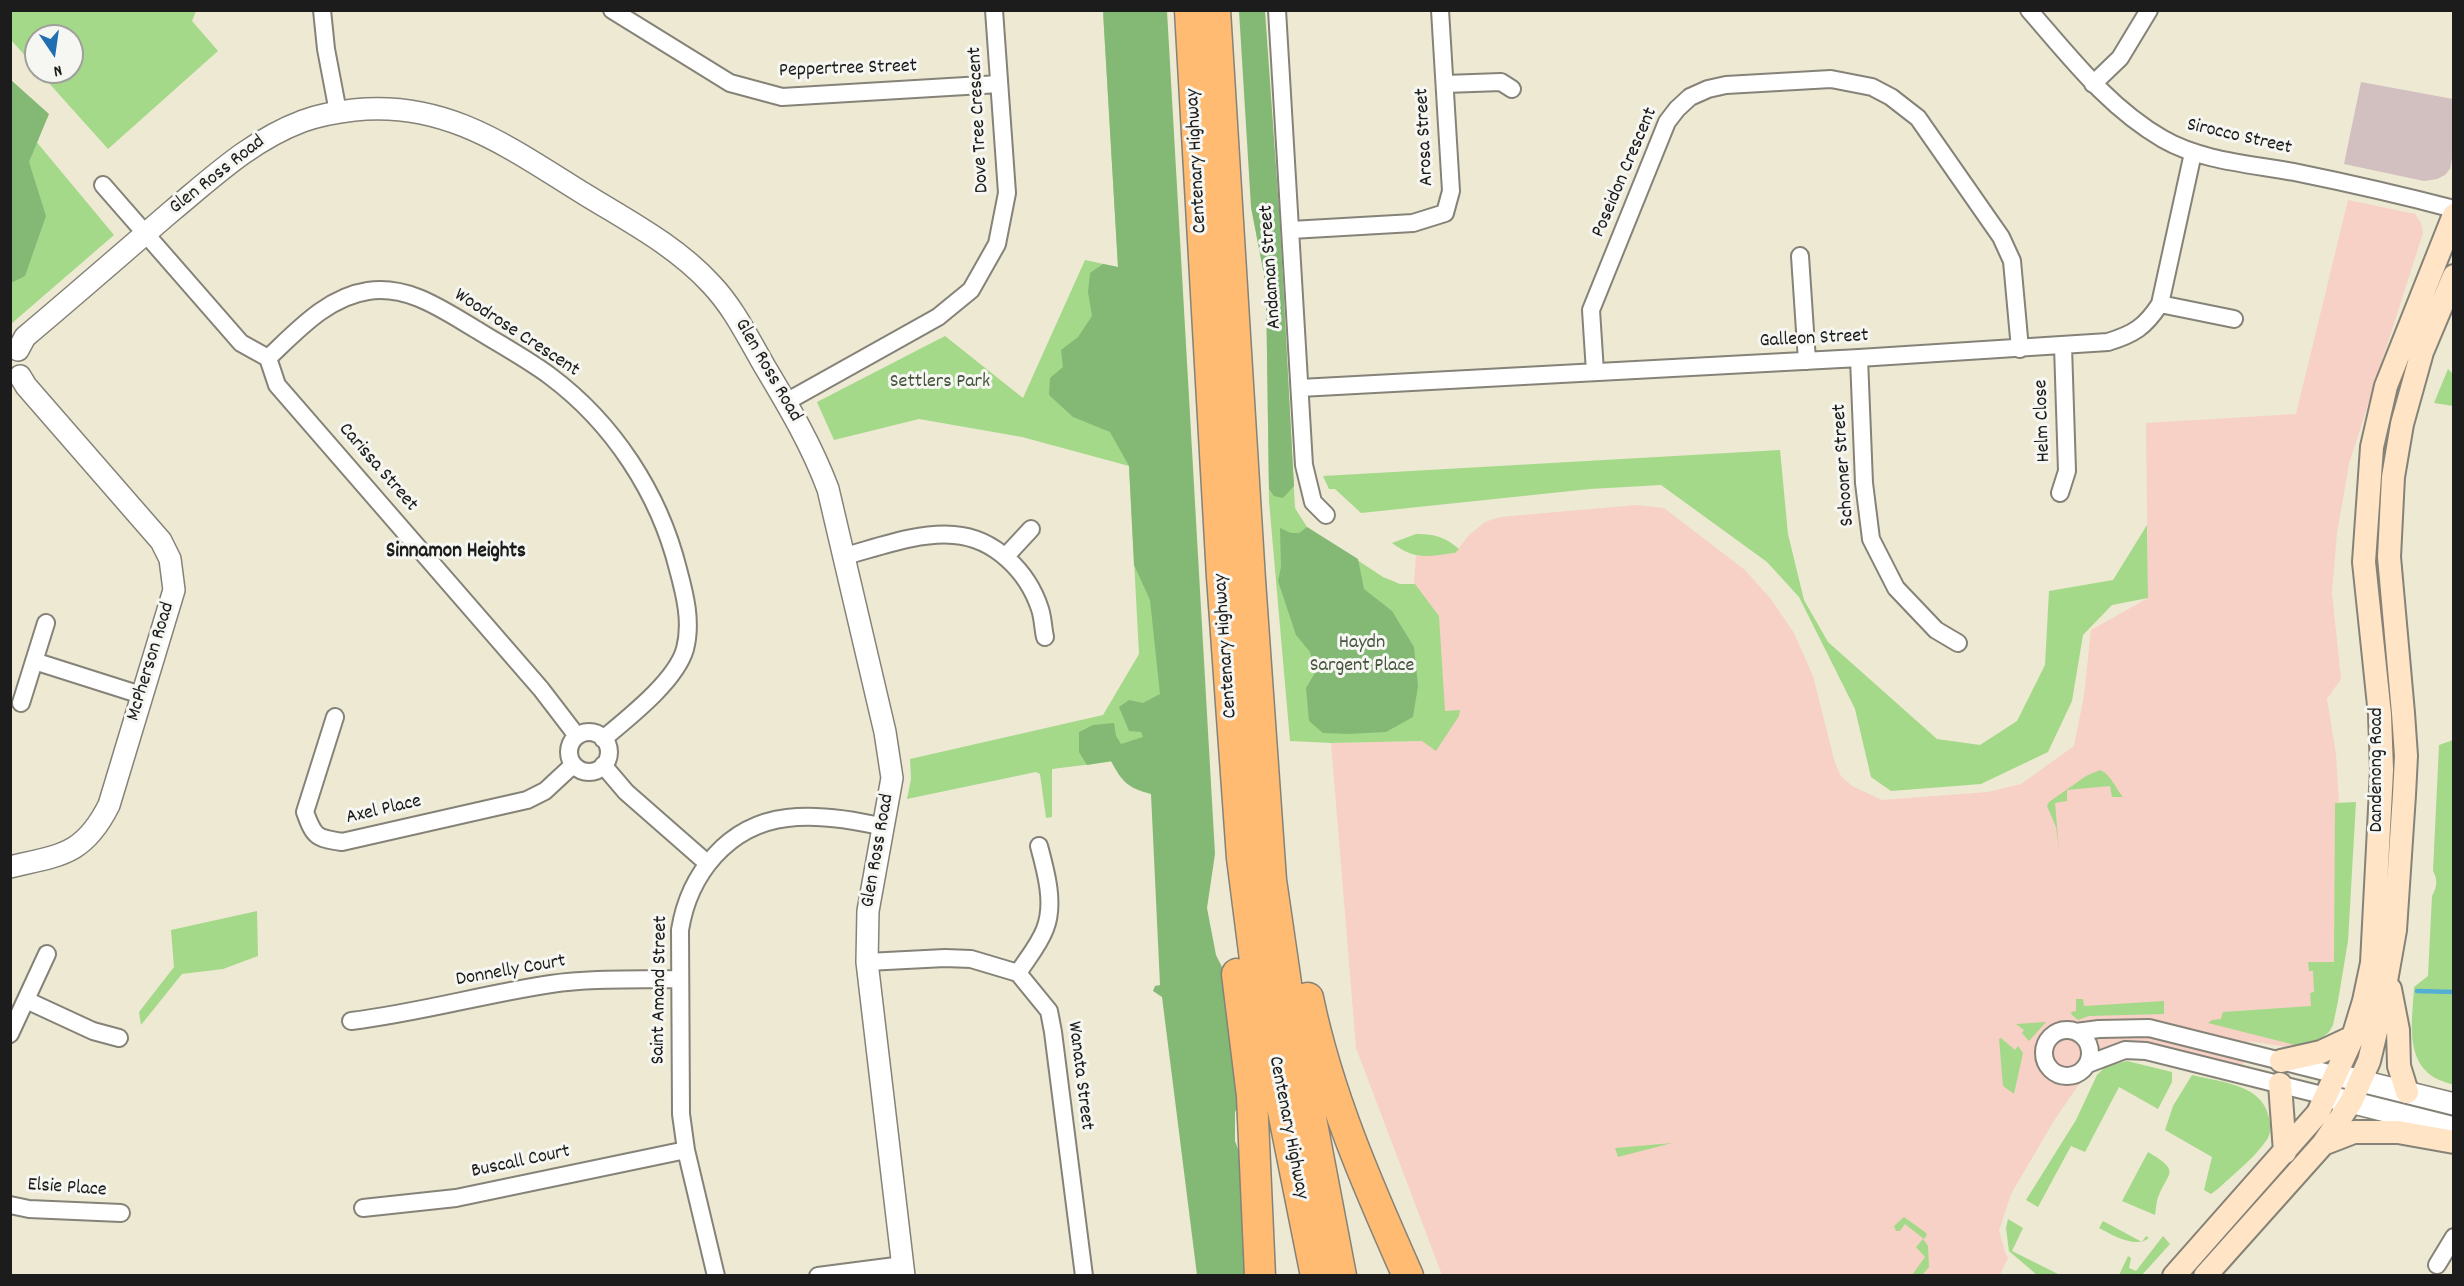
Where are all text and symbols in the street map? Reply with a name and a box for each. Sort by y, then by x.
north arrow [24,24,84,84]
street label: Dove Tree Crescent [964,46,996,194]
street label: Peppertree Street [779,56,917,84]
text: N [51,58,64,82]
street label: Arosa Street [1411,87,1441,187]
street label: Centenary Highway [1182,88,1214,234]
street label: Poseidon Crescent [1588,104,1664,242]
street label: Sirocco Street [2184,114,2294,162]
street label: Glen Ross Road [165,131,271,221]
street label: Andaman Street [1256,204,1288,330]
street label: Woodrose Crescent [449,285,583,383]
street label: Glen Ross Road [728,315,806,427]
street label: Galleon Street [1759,325,1869,355]
park label: Settlers Park [890,371,990,395]
street label: Helm Close [2031,379,2057,463]
street label: Schooner Street [1829,403,1861,527]
street label: Carissa Street [332,419,422,517]
district label: Sinnamon Heights [386,540,526,566]
street label: Centenary Highway [1210,573,1244,719]
street label: McPherson Road [123,600,181,724]
park label: Haydn Sargent Place [1310,632,1414,679]
street label: Dandenong Road [2366,707,2390,833]
street label: Axel Place [344,791,424,831]
street label: Glen Ross Road [857,792,901,910]
street label: Saint Amand Street [648,915,674,1065]
street label: Donnelly Court [454,951,568,993]
street label: Wanata Street [1060,1020,1098,1132]
street label: Centenary Highway [1261,1055,1313,1201]
street label: Buscall Court [469,1141,573,1185]
street label: Elsie Place [27,1174,107,1204]

